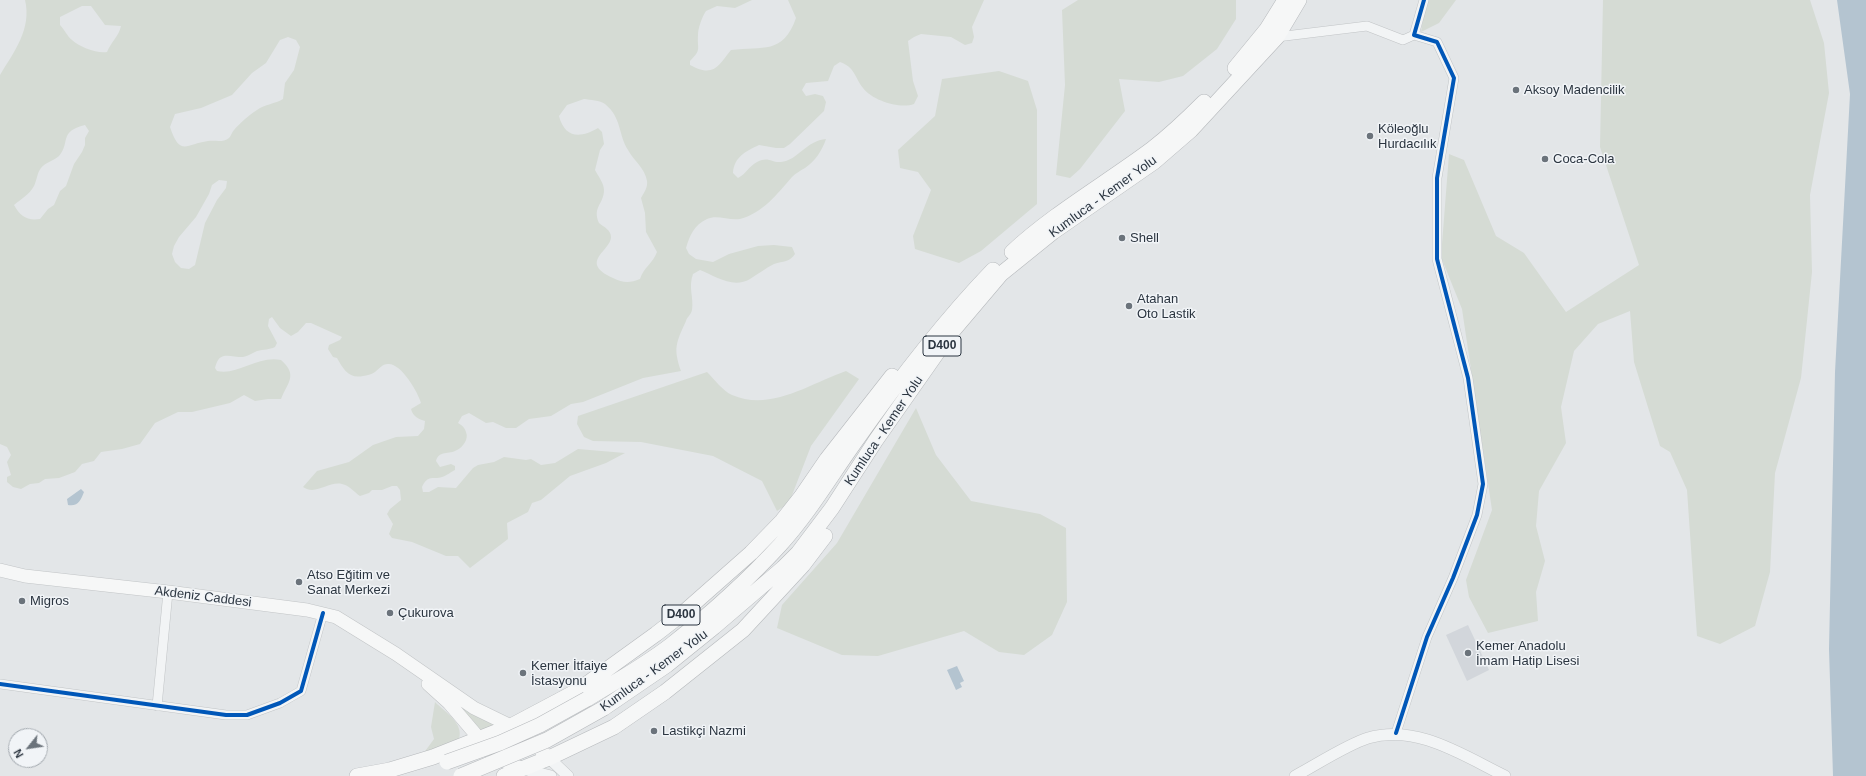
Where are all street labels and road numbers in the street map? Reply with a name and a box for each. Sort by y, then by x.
street label: Kumluca - Kemer Yolu [1046,153,1160,241]
road number: D400 [923,336,961,356]
street label: Kumluca - Kemer Yolu [842,373,926,489]
street label: Akdeniz Caddesi [154,583,252,611]
road number: D400 [662,605,700,625]
street label: Kumluca - Kemer Yolu [597,627,711,715]

